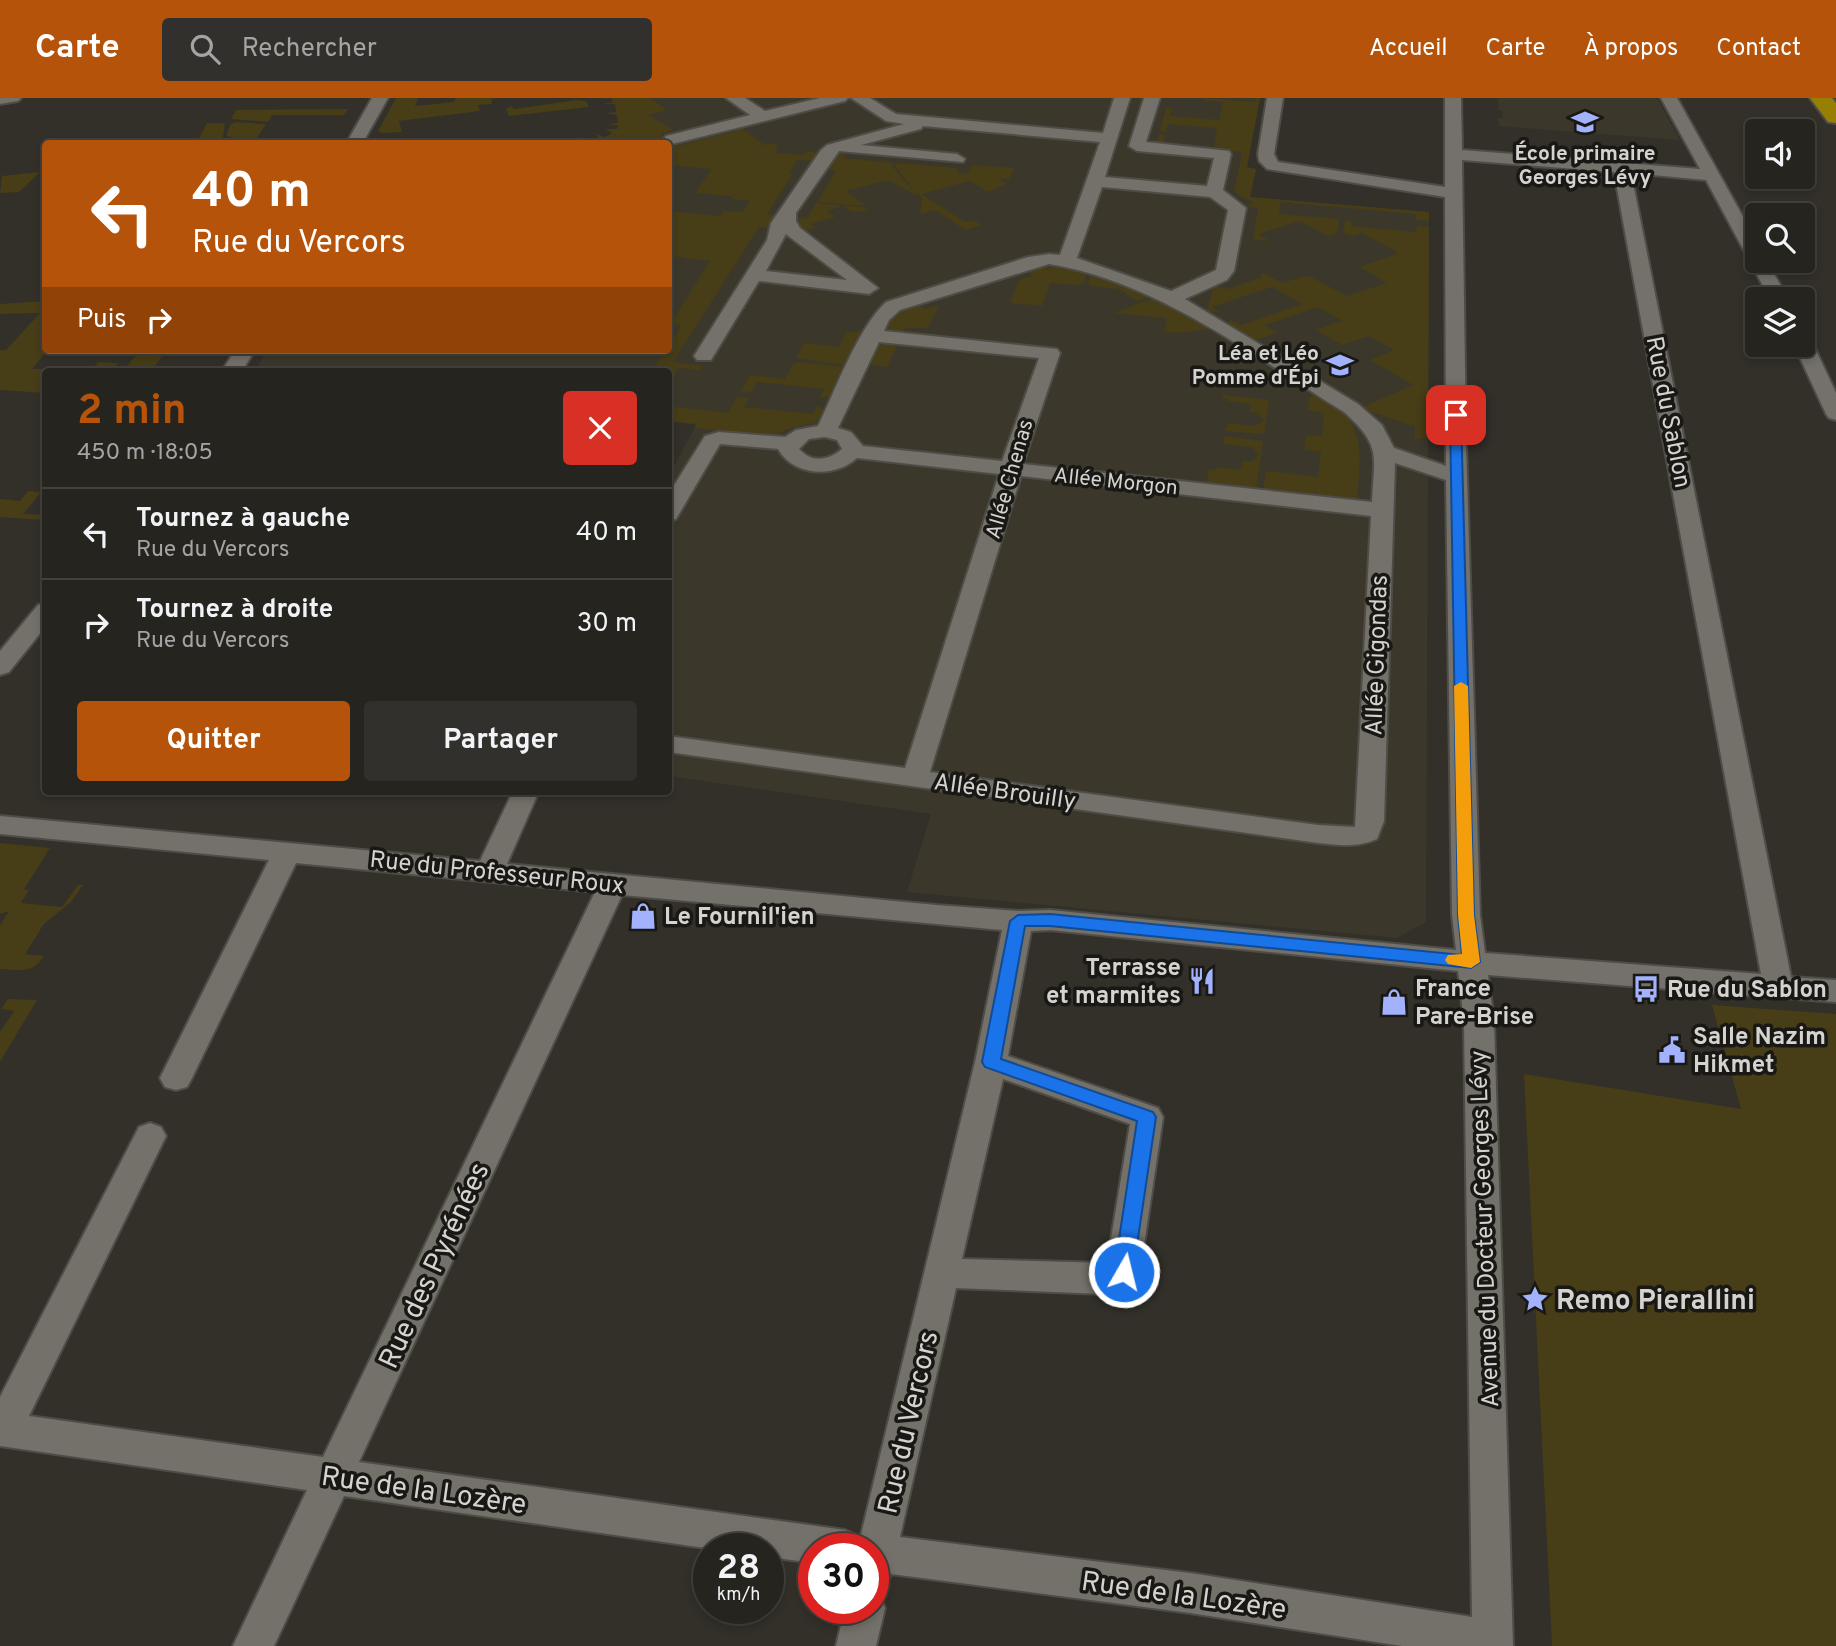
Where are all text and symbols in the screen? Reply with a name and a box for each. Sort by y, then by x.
search box [162,18,652,81]
text: Carte [35,28,120,70]
icon: search [186,30,224,68]
text: Rechercher [242,33,377,66]
text: Accueil [1369,34,1448,64]
text: Carte [1486,34,1545,64]
text: À propos [1583,34,1678,64]
text: Contact [1716,34,1801,64]
school or university icon: École primaire Georges Lévy [1570,107,1600,137]
map controls [1745,119,1815,357]
button: sound [1745,119,1815,189]
place label: École primaire Georges Lévy [1514,140,1656,192]
text: 40 m [192,163,311,225]
icon: left [77,168,168,259]
button: search [1745,203,1815,273]
text: Rue du Vercors [192,224,406,264]
button: layers [1745,287,1815,357]
icon: right [140,301,178,339]
text: Puis [77,304,126,337]
street label: Rue du Sablon [1638,334,1696,491]
place label: Léa et Léo Pomme d'Épi [1192,341,1319,392]
school or university icon: Léa et Léo Pomme d'Épi [1325,350,1355,380]
pin [1426,385,1486,445]
text: 2 min [77,386,187,439]
button: close [563,391,637,465]
icon: arrive [1437,396,1475,434]
street label: Allée Chenas [981,417,1040,542]
text: 450 m · 18:05 [77,439,213,468]
street label: Allée Morgon [1053,463,1179,502]
text: Tournez à gauche [136,503,350,536]
icon: left [77,515,115,553]
text: 40 m [576,517,637,550]
text: Rue du Vercors [136,536,290,565]
street label: Allée Gigondas [1360,574,1396,736]
text: Tournez à droite [136,594,333,627]
icon: right [77,606,115,644]
text: 30 m [577,608,637,641]
text: Rue du Vercors [136,627,290,656]
button: Quitter [77,701,350,781]
button: Partager [364,701,637,781]
street label: Allée Brouilly [932,768,1078,818]
street label: Rue du Professeur Roux [368,846,626,902]
shop icon: Le Fournil'ien [628,901,658,931]
place label: Le Fournil'ien [664,903,815,933]
place label: Terrasse et marmites [1046,954,1181,1012]
restaurant icon: Terrasse et marmites [1187,966,1217,996]
bus stop icon: Rue du Sablon [1631,974,1661,1004]
place label: France Pare-Brise [1415,975,1534,1033]
place label: Rue du Sablon [1667,976,1827,1006]
shop icon: France Pare-Brise [1379,987,1409,1017]
place label: Salle Nazim Hikmet [1693,1023,1826,1081]
public building icon: Salle Nazim Hikmet [1657,1035,1687,1065]
street label: Avenue du Docteur Georges Lévy [1465,1050,1507,1408]
street label: Rue des Pyrénées [372,1157,499,1375]
position arrow [1087,1235,1161,1309]
place icon: Remo Pierallini [1520,1284,1550,1314]
place label: Remo Pierallini [1556,1284,1755,1320]
street label: Rue du Vercors [871,1328,948,1518]
street label: Rue de la Lozère [319,1460,528,1524]
speed limit sign: 30 [798,1533,889,1624]
text: 28 [717,1547,760,1591]
street label: Rue de la Lozère [1079,1565,1288,1629]
text: km/h [717,1584,760,1607]

